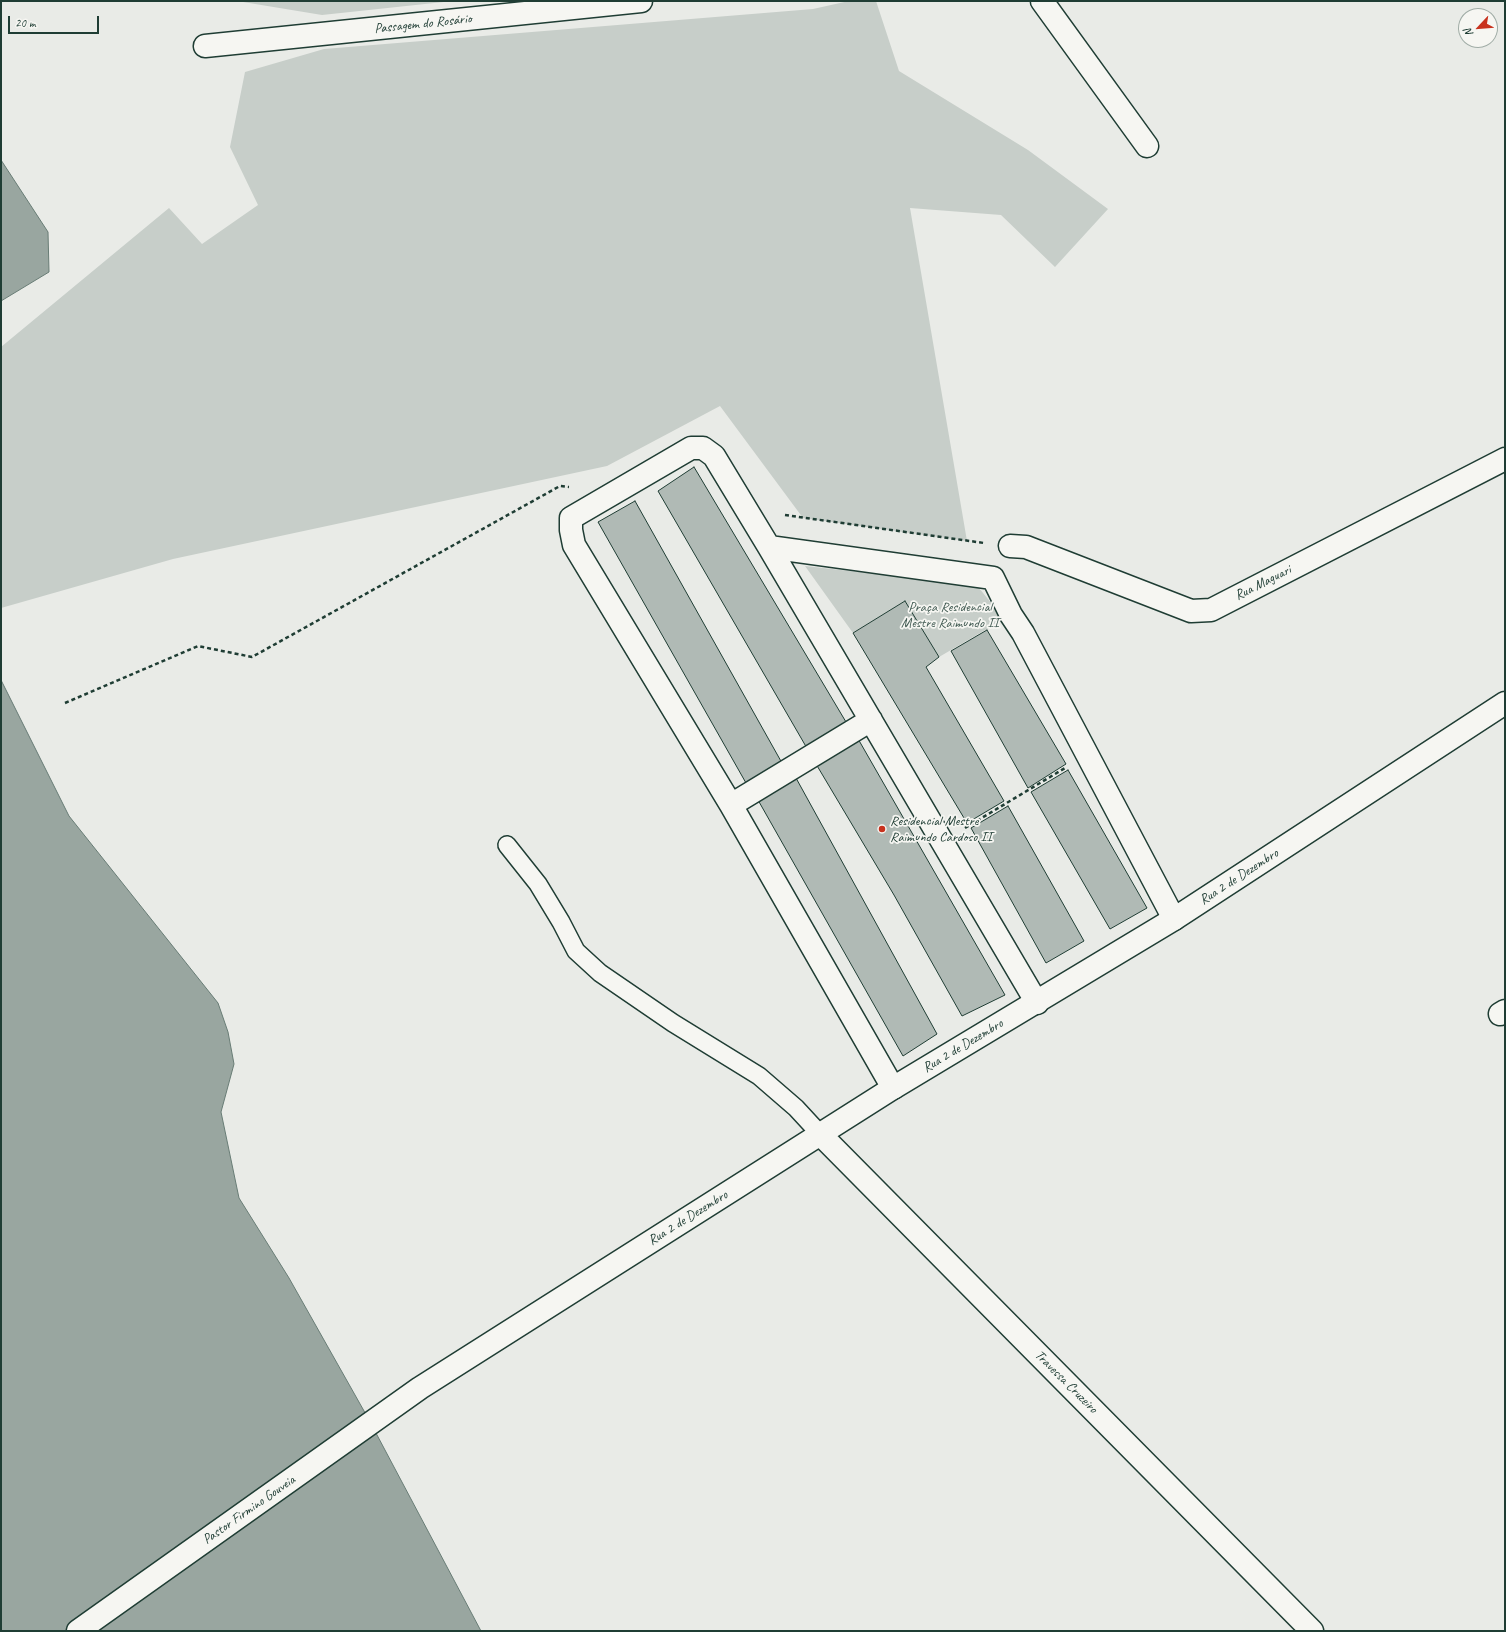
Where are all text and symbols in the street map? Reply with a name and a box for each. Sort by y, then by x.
scale bar [10,8,101,34]
north arrow [1458,8,1498,48]
street label: Passagem do Rosário [374,11,472,37]
text: 20 m [15,15,35,31]
text: N [1460,27,1476,39]
street label: Rua Maguari [1232,562,1294,604]
park label: Praça Residencial Mestre Raimundo II [901,599,999,632]
place label: Residencial Mestre Raimundo Cardoso II [890,813,992,846]
marker: Residencial Mestre Raimundo Cardoso II [877,824,887,834]
street label: Rua 2 de Dezembro [1196,845,1282,909]
street label: Rua 2 de Dezembro [920,1015,1006,1077]
street label: Rua 2 de Dezembro [645,1187,731,1249]
street label: Travessa Cruzeiro [1031,1347,1101,1417]
street label: Pastor Firmino Gouveia [199,1472,299,1548]

